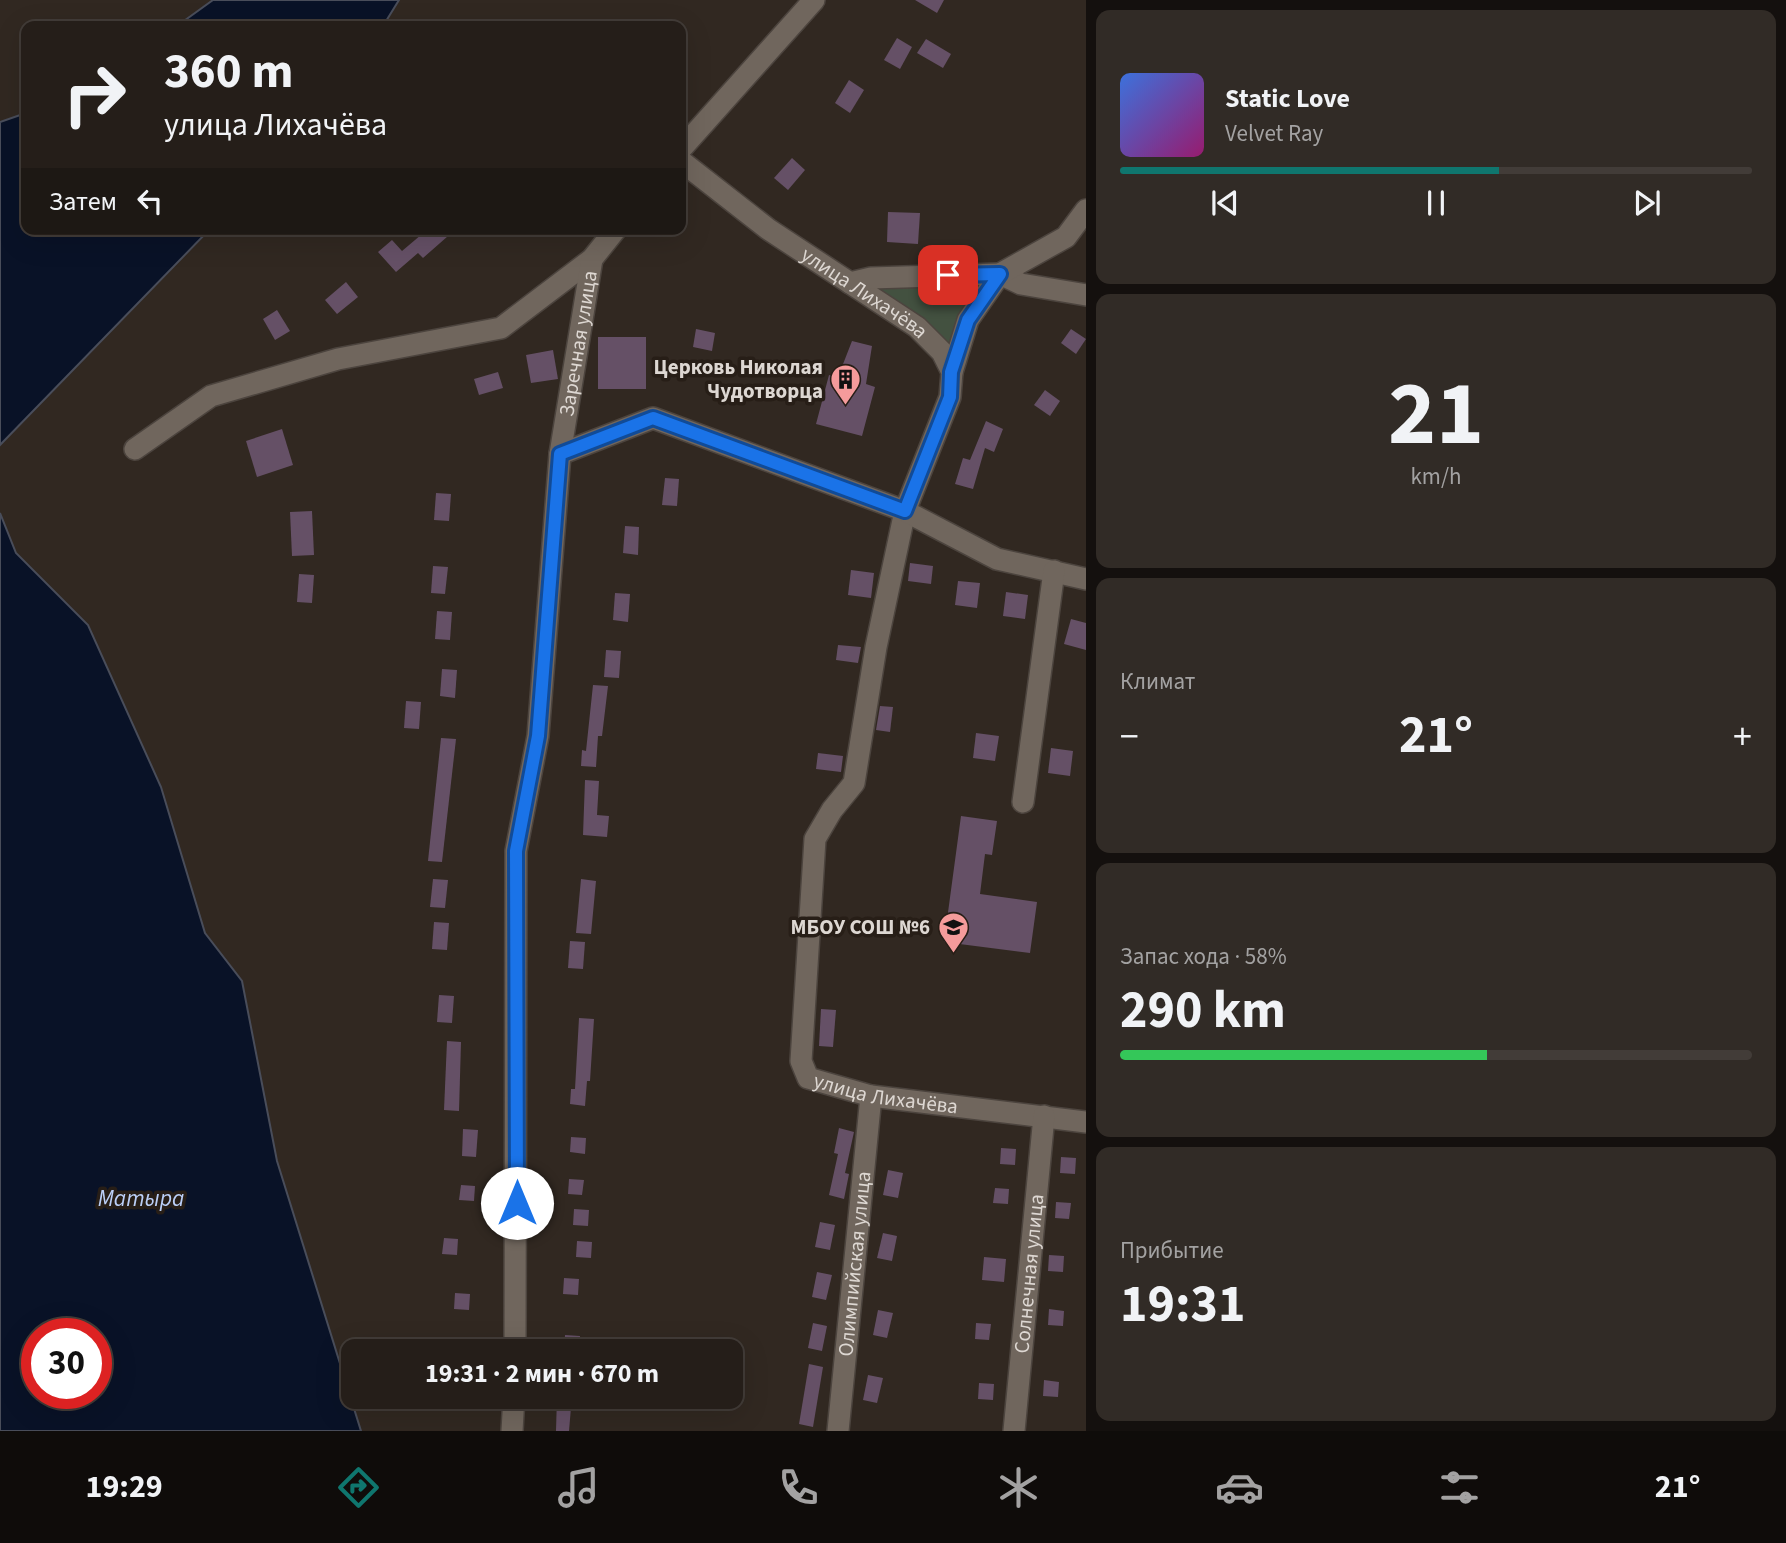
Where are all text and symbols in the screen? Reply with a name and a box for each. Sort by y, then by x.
text: 360 m [164,37,293,107]
icon: right [49,49,140,140]
text: Static Love [1225,80,1350,117]
text: улица Лихачёва [164,102,387,148]
text: Velvet Ray [1225,117,1323,150]
icon: left [131,182,169,220]
text: Затем [49,183,117,220]
icon: previous [1206,184,1244,222]
icon: pause [1417,184,1455,222]
icon: next [1628,184,1666,222]
street label: улица Лихачёва [795,240,935,345]
pin [918,245,978,305]
icon: arrive [929,256,967,294]
street label: Заречная улица [551,268,605,419]
text: 21 [1388,350,1484,479]
place label: Церковь Николая Чудотворца [653,352,823,406]
building icon: Церковь Николая Чудотворца [829,362,863,406]
text: km/h [1410,460,1462,493]
text: Климат [1120,665,1195,698]
text: 21° [1399,699,1473,773]
text: − [1120,710,1139,764]
text: + [1733,710,1752,764]
school or university icon: МБОУ СОШ №6 [936,910,970,954]
place label: МБОУ СОШ №6 [791,912,930,942]
text: Запас хода · 58% [1120,940,1287,973]
text: 290 km [1120,974,1286,1048]
street label: улица Лихачёва [810,1065,960,1121]
position arrow [480,1166,554,1240]
street label: Олимпийская улица [830,1170,879,1358]
water label: Матыра [98,1182,184,1215]
street label: Солнечная улица [1006,1193,1051,1355]
text: Прибытие [1120,1234,1224,1267]
text: 19:31 [1120,1268,1245,1342]
speed limit sign: 30 [21,1318,112,1409]
text: 19:31 · 2 мин · 670 m [425,1355,659,1392]
icon: directions [334,1463,383,1512]
icon: music [554,1463,603,1512]
icon: phone [774,1463,823,1512]
icon: climate [994,1463,1043,1512]
icon: car [1215,1463,1264,1512]
icon: filters [1435,1463,1484,1512]
text: 19:29 [86,1464,163,1510]
text: 21° [1655,1464,1700,1510]

